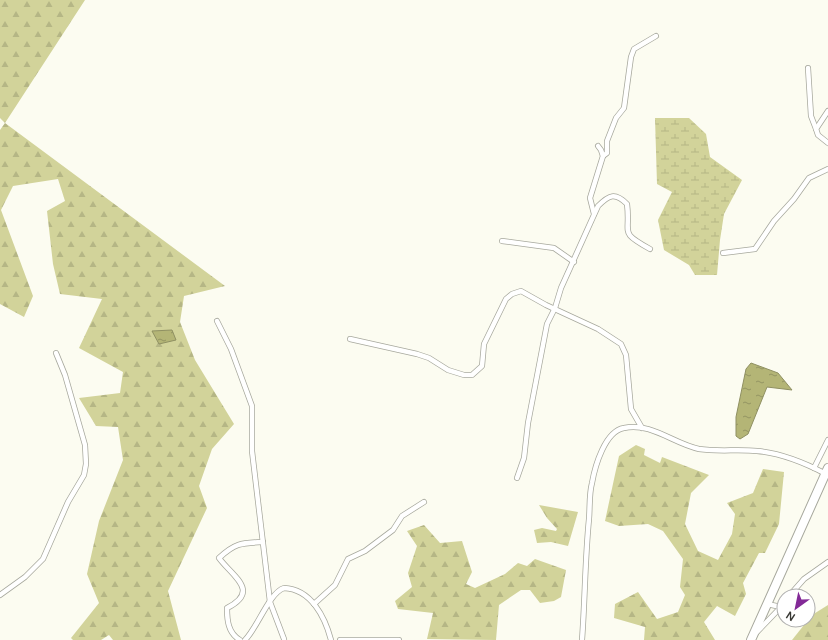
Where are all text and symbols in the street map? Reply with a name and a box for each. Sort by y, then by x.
north arrow [776,588,816,628]
text: N [783,608,798,624]

